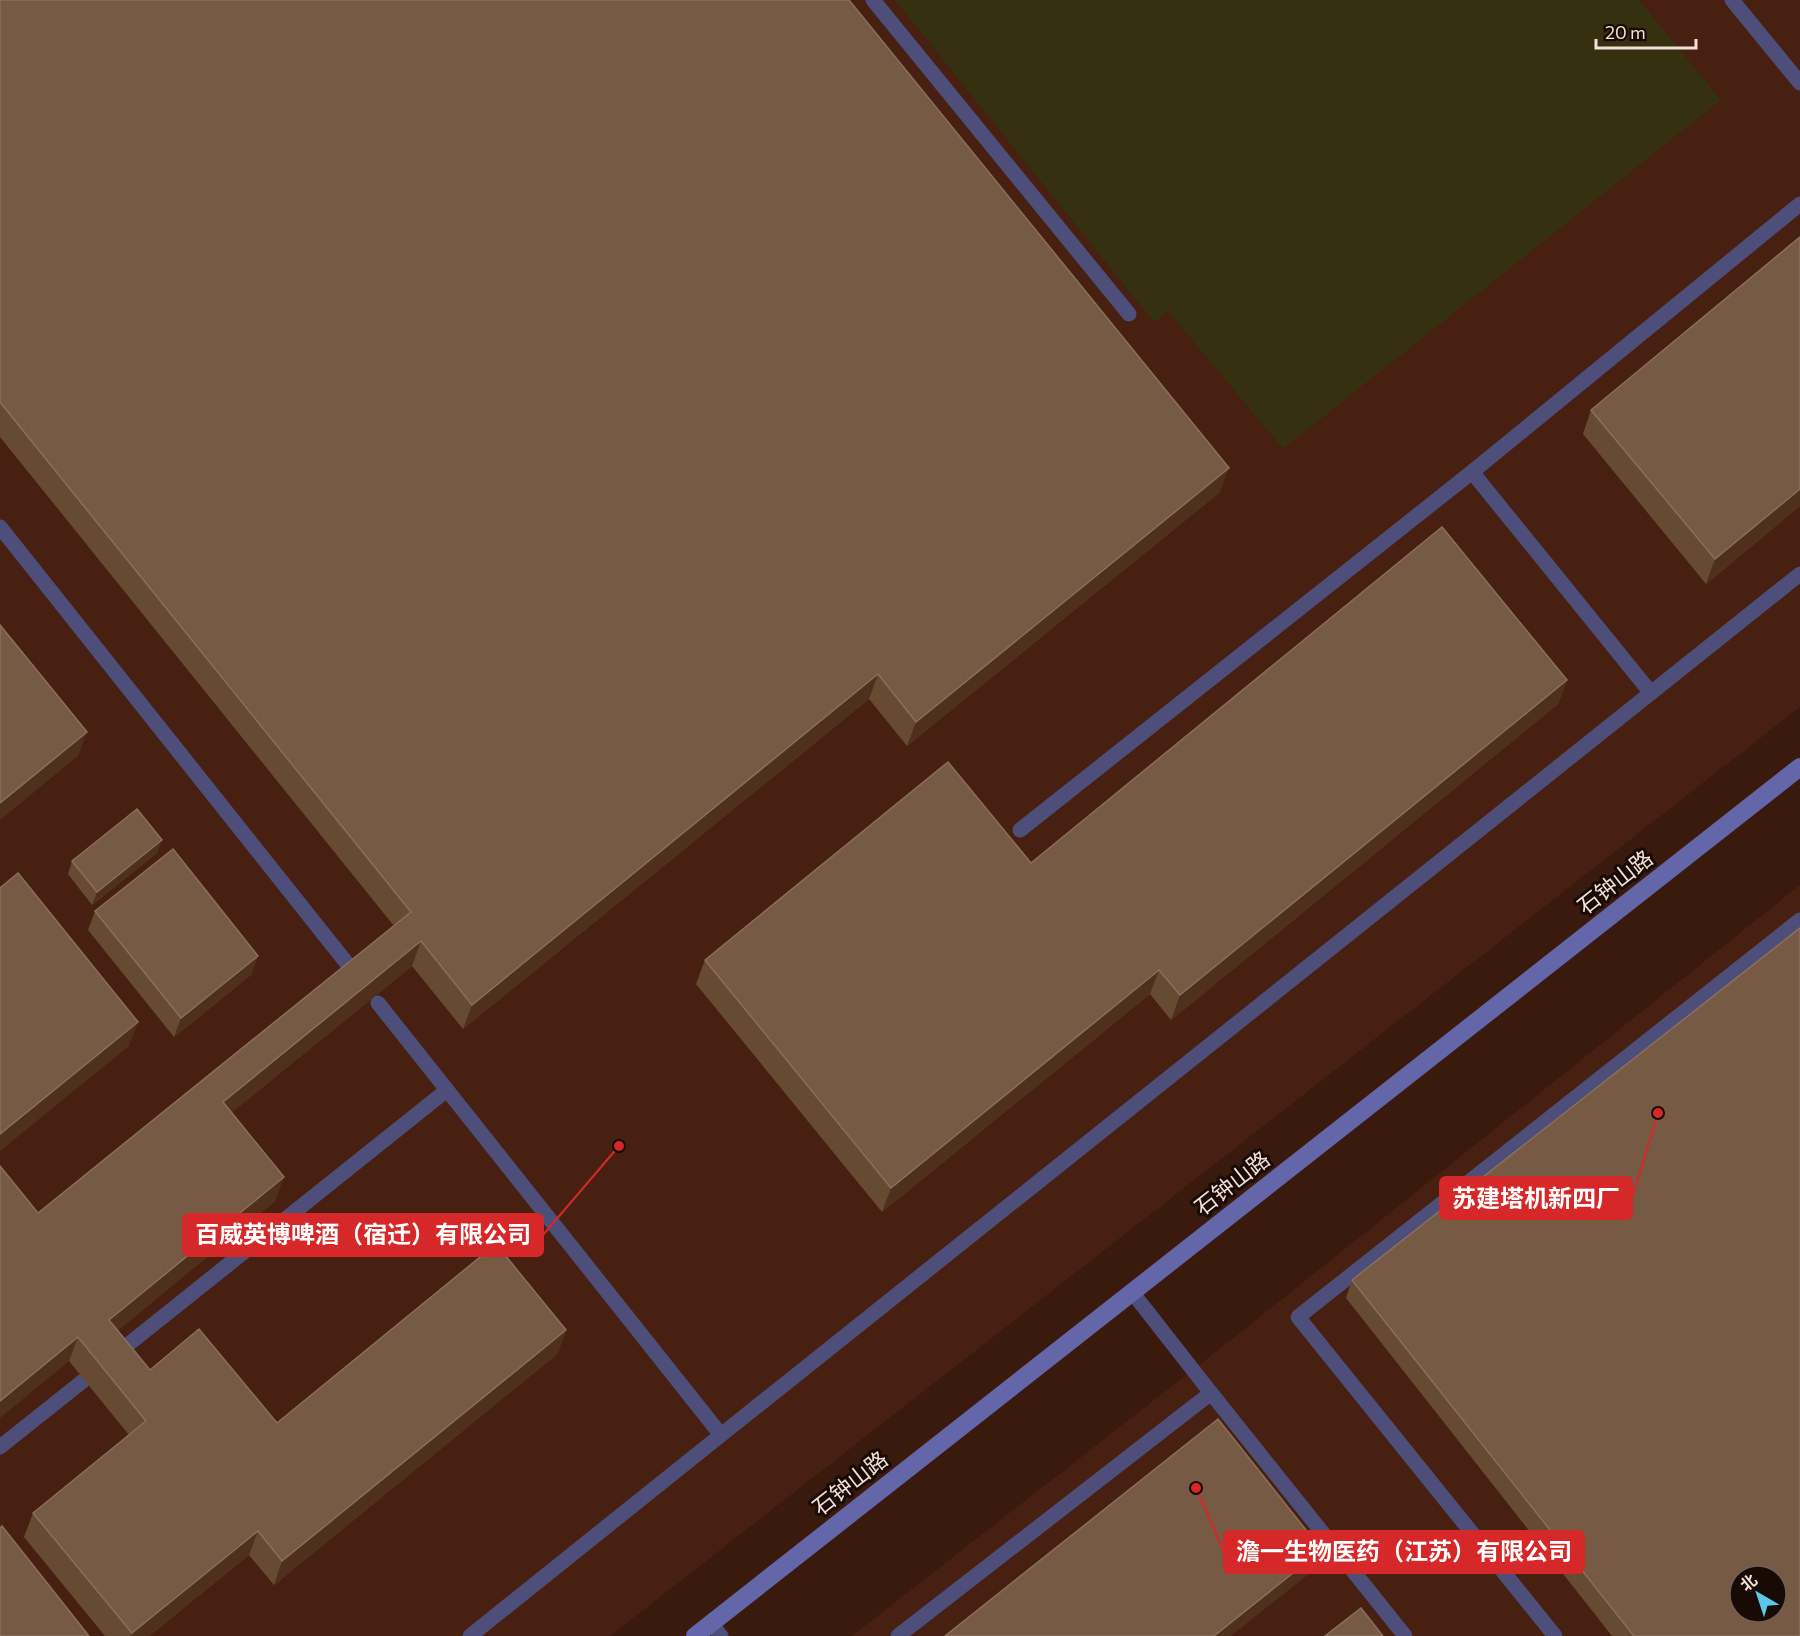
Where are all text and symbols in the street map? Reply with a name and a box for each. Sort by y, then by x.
scale bar [1596,12,1696,50]
text: 20 m [1605,21,1646,43]
street label: 石钟山路 [1572,844,1658,919]
street label: 石钟山路 [1189,1145,1275,1220]
callout: 苏建塔机新四厂 [1440,1177,1632,1219]
text: 苏建塔机新四厂 [1452,1183,1620,1212]
callout: 百威英博啤酒（宿迁）有限公司 [183,1214,543,1256]
text: 百威英博啤酒（宿迁）有限公司 [195,1219,531,1248]
street label: 石钟山路 [807,1445,893,1520]
callout: 澹一生物医药（江苏）有限公司 [1224,1531,1584,1573]
text: 澹一生物医药（江苏）有限公司 [1236,1536,1572,1565]
north arrow [1728,1564,1788,1624]
text: 北 [1736,1570,1760,1594]

